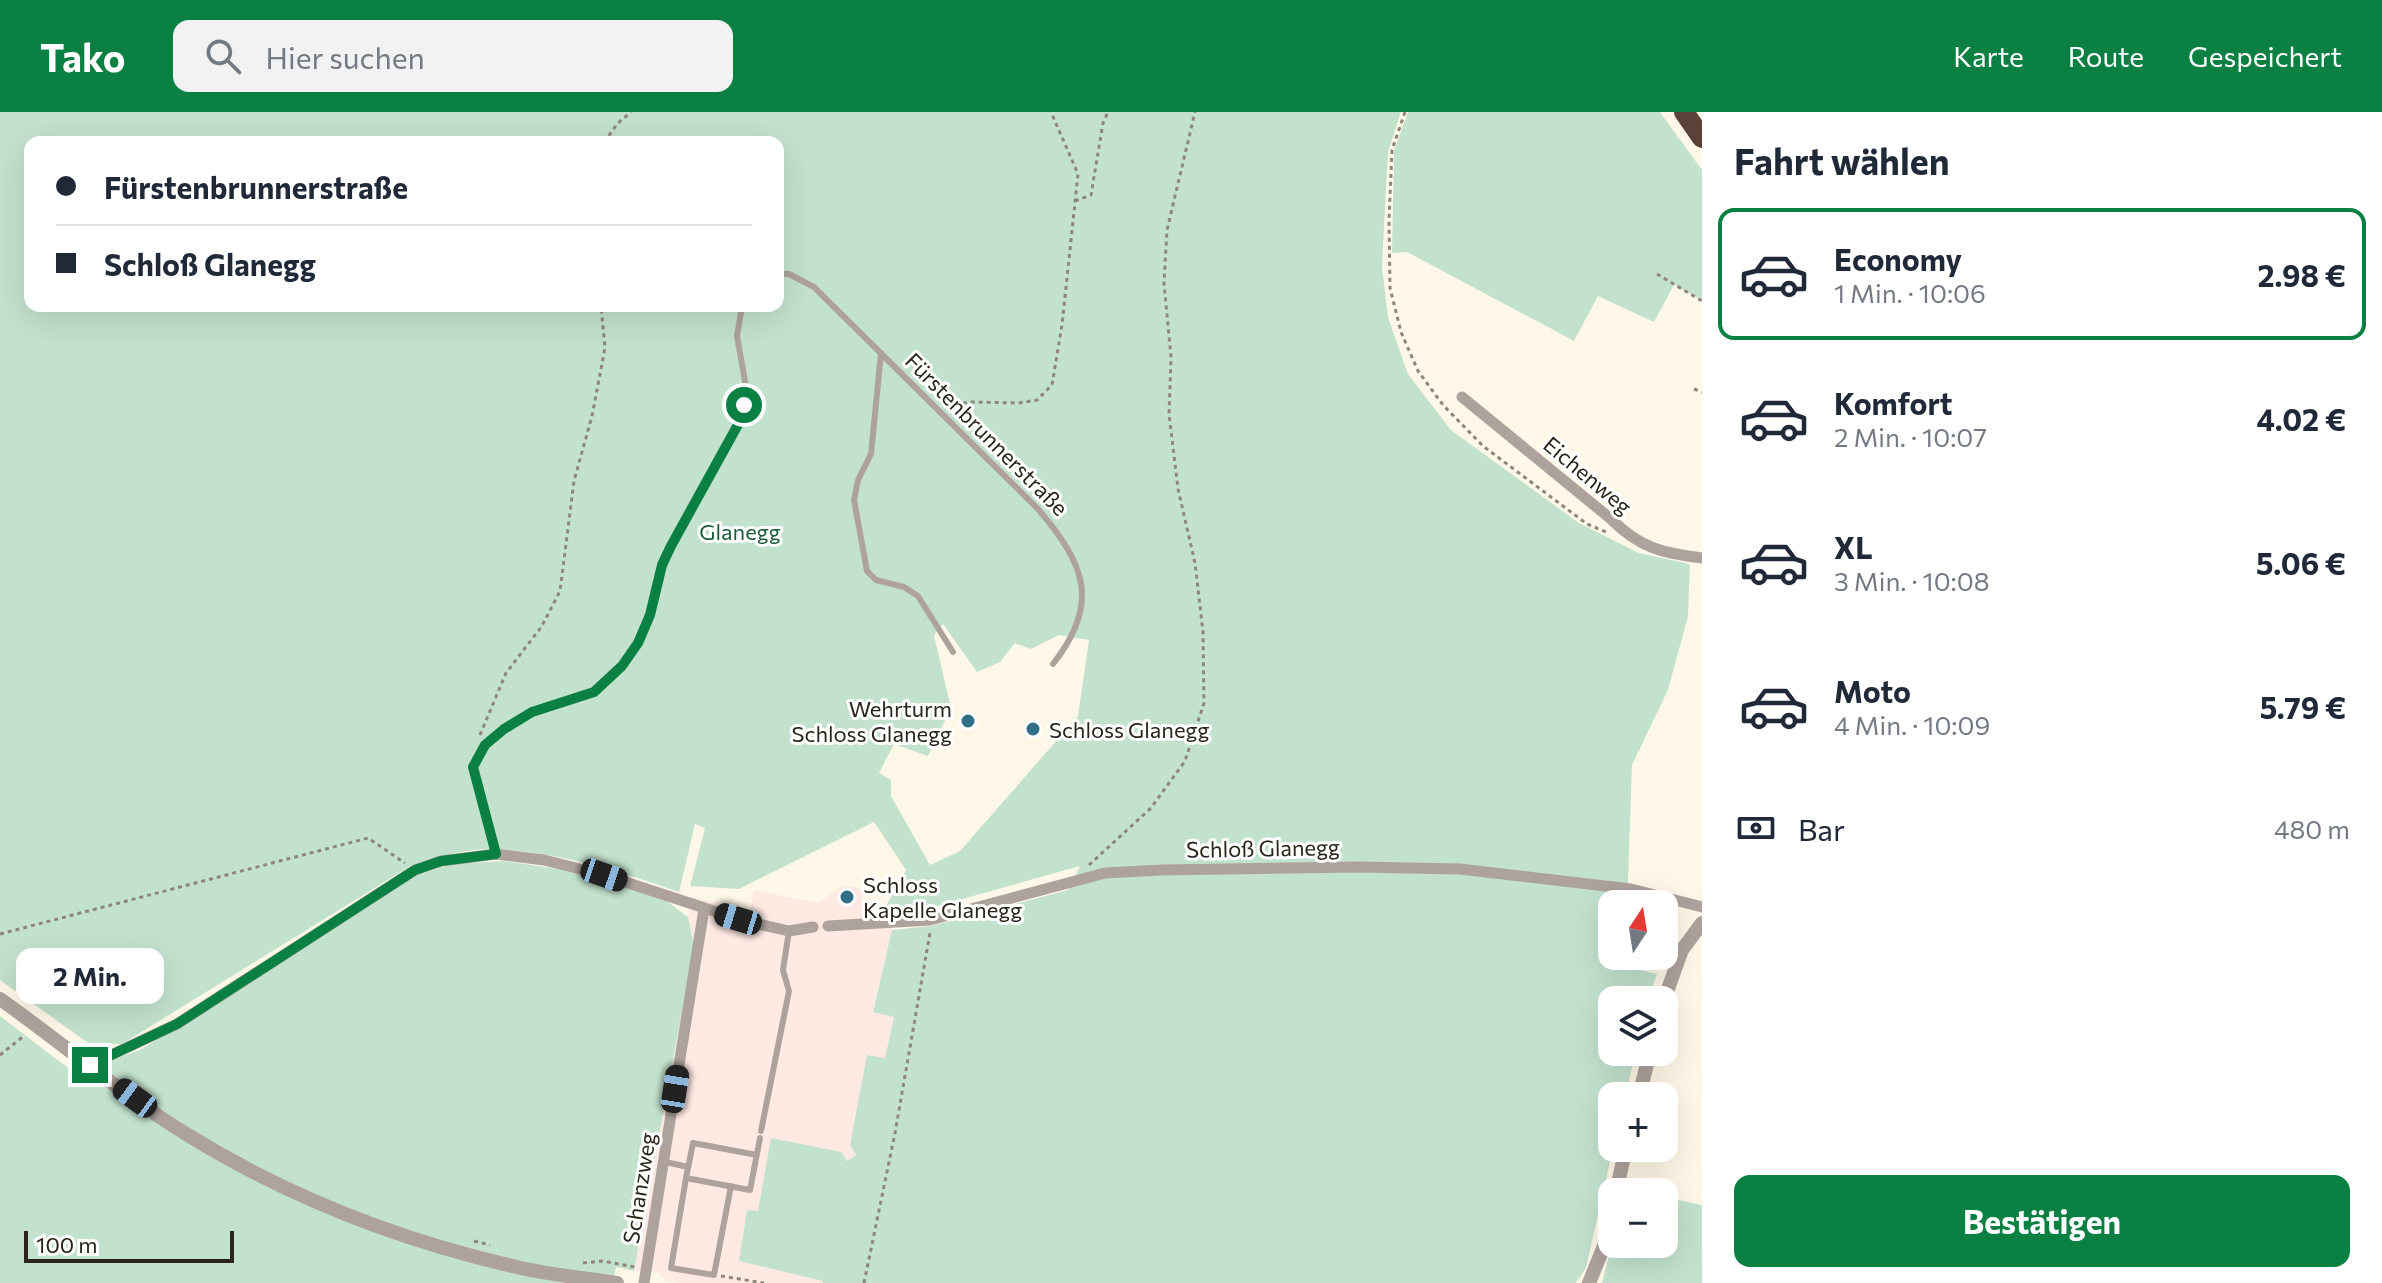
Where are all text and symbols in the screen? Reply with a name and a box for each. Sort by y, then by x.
search box [173,20,733,92]
text: Tako [40,33,125,80]
icon: search [201,34,245,78]
text: Hier suchen [265,38,425,75]
text: Karte [1953,39,2024,73]
text: Route [2068,39,2144,73]
text: Gespeichert [2188,39,2342,73]
text: Fahrt wählen [1734,138,1950,182]
text: Fürstenbrunnerstraße [104,168,408,205]
icon: car [1738,238,1810,310]
text: Economy [1834,240,1962,277]
text: Schloß Glanegg [104,245,316,282]
text: 2.98 € [2257,256,2346,293]
text: 1 Min. · 10:06 [1834,277,1986,308]
street label: Fürstenbrunnerstraße [900,347,1074,521]
icon: car [1738,382,1810,454]
text: Komfort [1834,384,1953,421]
route start [726,387,762,423]
text: 4.02 € [2257,400,2346,437]
text: 2 Min. · 10:07 [1834,421,1987,452]
street label: Eichenweg [1538,430,1638,520]
park label: Glanegg [699,518,781,545]
icon: car [1738,526,1810,598]
text: XL [1834,528,1873,565]
text: 5.06 € [2256,544,2346,581]
text: 3 Min. · 10:08 [1834,565,1989,596]
icon: car [1738,670,1810,742]
text: Moto [1834,672,1911,709]
text: 5.79 € [2260,688,2346,725]
place label: Wehrturm Schloss Glanegg [792,695,952,747]
text: 4 Min. · 10:09 [1834,709,1990,740]
marker: Wehrturm Schloss Glanegg [959,712,977,730]
place label: Schloss Glanegg [1049,716,1209,743]
marker: Schloss Glanegg [1024,720,1042,738]
icon: cash [1734,806,1778,850]
text: Bar [1798,810,1845,847]
text: 480 m [2274,813,2350,844]
street label: Schloß Glanegg [1186,833,1340,863]
car [577,856,631,894]
place label: Schloss Kapelle Glanegg [863,871,1022,923]
marker: Schloss Kapelle Glanegg [838,888,856,906]
north arrow [1598,890,1678,970]
map controls [1598,890,1678,1258]
car [712,901,764,937]
callout: 2 Min. [16,949,164,1005]
text: 2 Min. [53,960,127,991]
button: layers [1598,986,1678,1066]
route end [72,1047,108,1083]
car [659,1063,691,1115]
car [109,1074,161,1122]
button: + [1598,1082,1678,1162]
street label: Schanzweg [617,1130,661,1246]
button: Bestätigen [1734,1175,2350,1267]
button: − [1598,1178,1678,1258]
scale bar [24,1227,234,1263]
text: 100 m [36,1231,98,1258]

